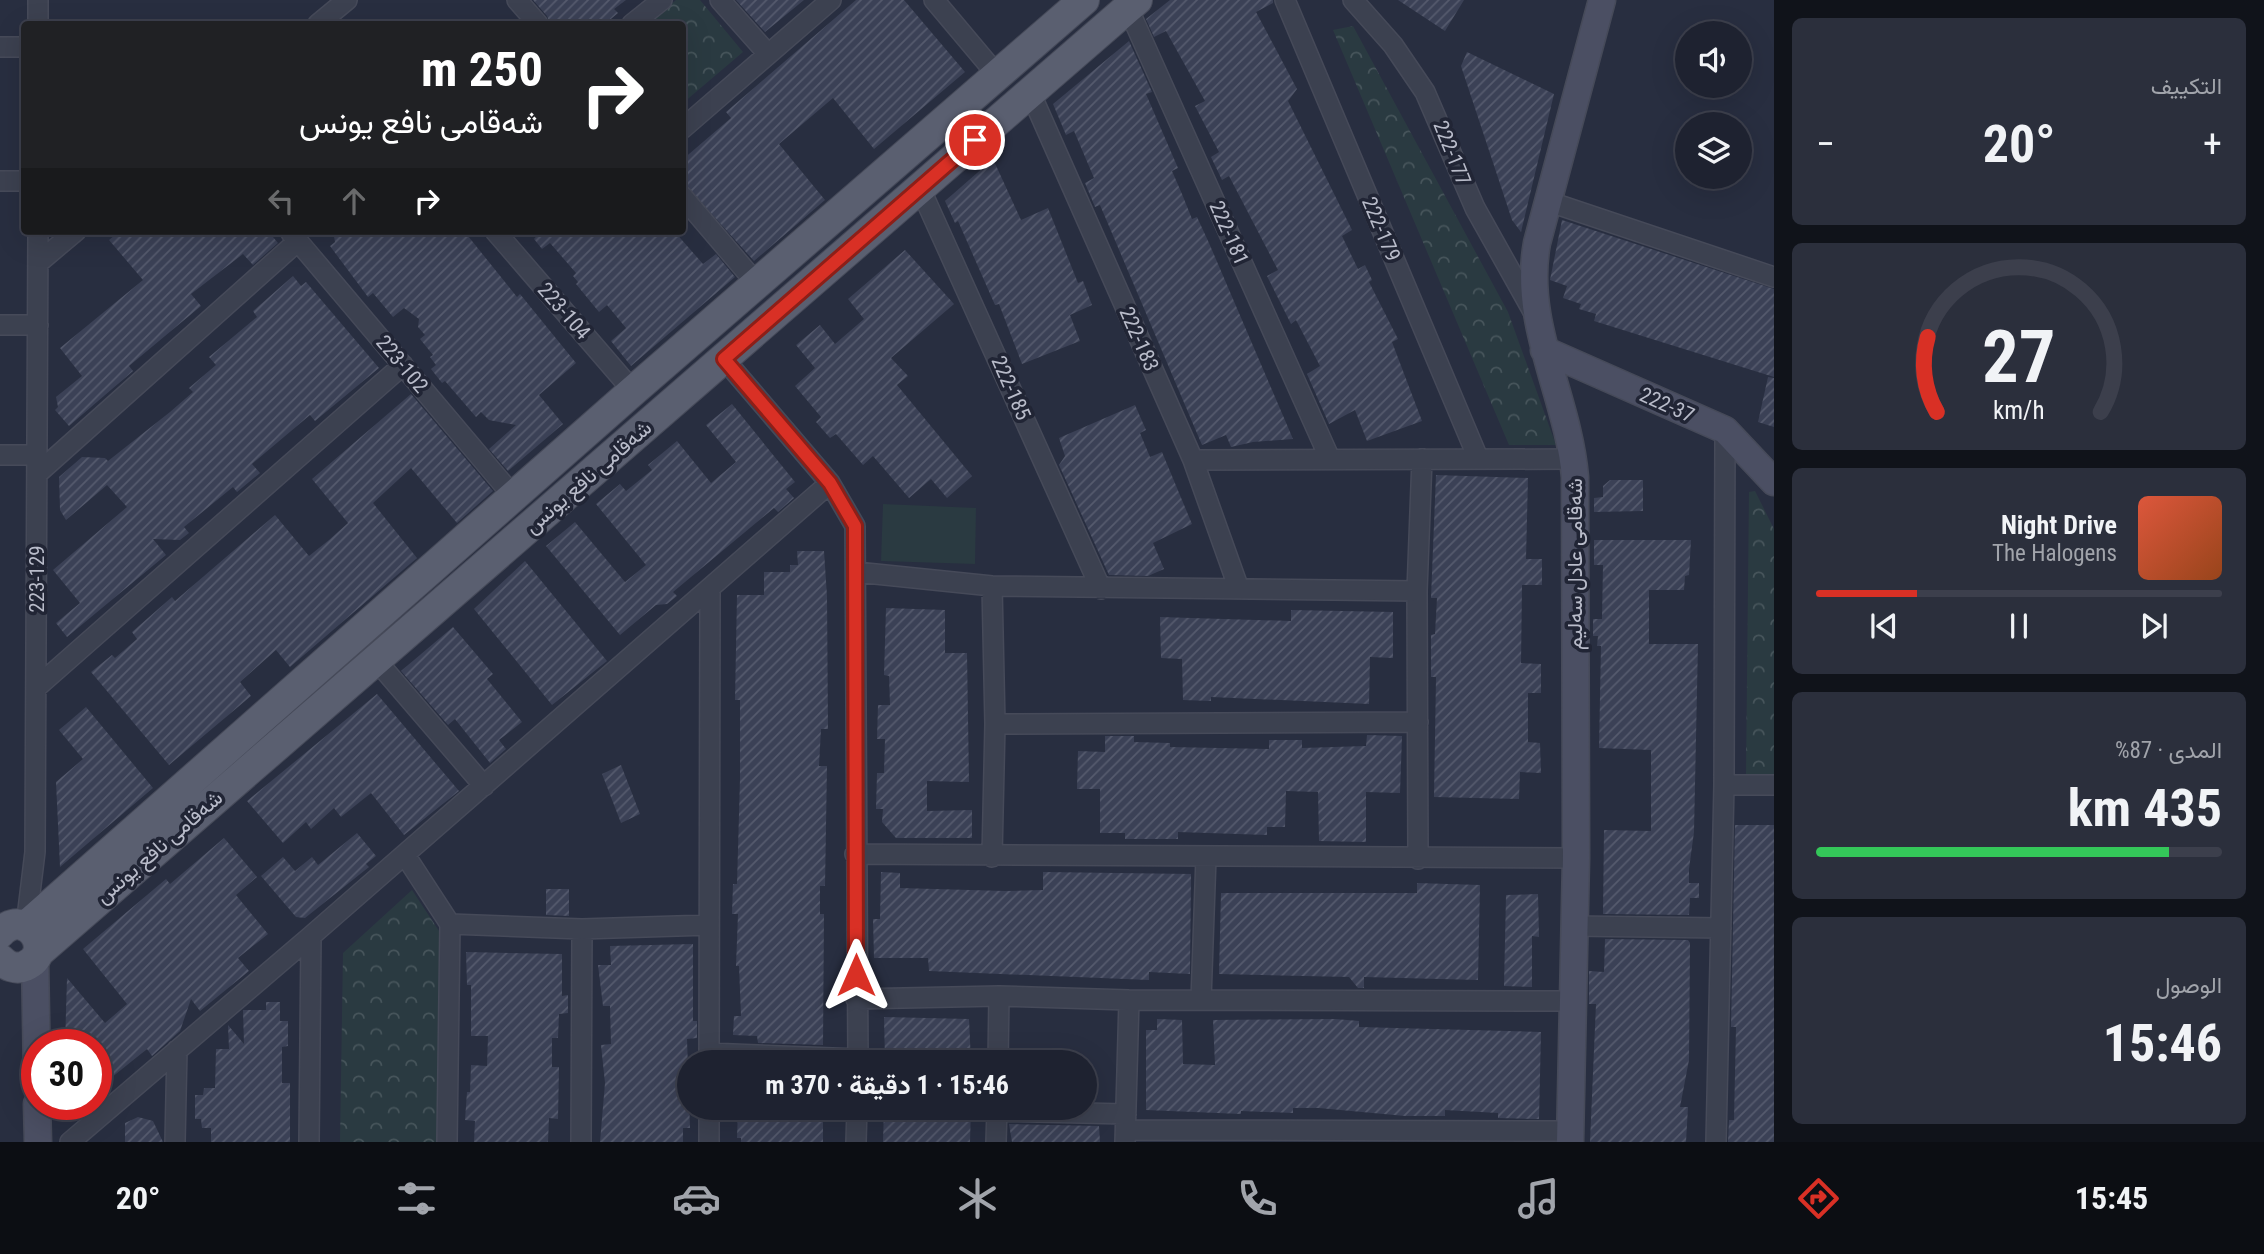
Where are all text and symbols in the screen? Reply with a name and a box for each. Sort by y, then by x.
map controls [1675,21,1752,189]
button: sound [1675,21,1752,98]
text: 250 m [421,41,543,98]
icon: right [567,49,658,140]
text: التكييف [2151,73,2222,100]
text: شەقامی نافع یونس [299,103,543,141]
pin [945,110,1005,170]
button: layers [1675,112,1752,189]
text: 20° [1983,114,2055,175]
street label: 222-177 [1428,117,1476,189]
icon: arrive [956,121,994,159]
text: − [1816,122,1835,166]
text: + [2203,122,2222,166]
icon: left [262,182,300,220]
icon: ahead [335,182,373,220]
icon: right [408,182,446,220]
street label: 222-179 [1357,193,1405,265]
street label: 222-181 [1204,197,1254,269]
street label: 223-104 [533,278,595,344]
street label: 222-183 [1114,303,1164,375]
text: 27 [1982,315,2056,401]
street label: 223-102 [371,330,433,398]
street label: 222-185 [986,352,1036,424]
street label: 222-37 [1636,382,1698,428]
text: km/h [1993,396,2045,425]
street label: شەقامی نافع یونس [520,415,658,540]
street label: شەقامی عادل سەلیم [1563,478,1589,650]
text: Night Drive [2001,510,2117,540]
text: The Halogens [1992,540,2117,567]
street label: 223-129 [25,545,49,613]
icon: previous [1865,607,1903,645]
icon: pause [2000,607,2038,645]
icon: next [2135,607,2173,645]
text: المدى · 87% [2115,737,2222,764]
text: 435 km [2068,778,2222,839]
street label: شەقامی نافع یونس [91,785,229,910]
position arrow [819,938,893,1012]
text: الوصول [2156,972,2222,999]
text: 15:46 [2103,1013,2222,1074]
speed limit sign: 30 [21,1029,112,1120]
text: 15:46 · 1 دقيقة · 370 m [765,1070,1009,1100]
icon: filters [392,1174,441,1223]
icon: car [672,1174,721,1223]
icon: climate [953,1174,1002,1223]
icon: phone [1233,1174,1282,1223]
icon: music [1514,1174,1563,1223]
icon: directions [1794,1174,1843,1223]
text: 20° [116,1179,161,1217]
text: 15:45 [2075,1179,2148,1217]

